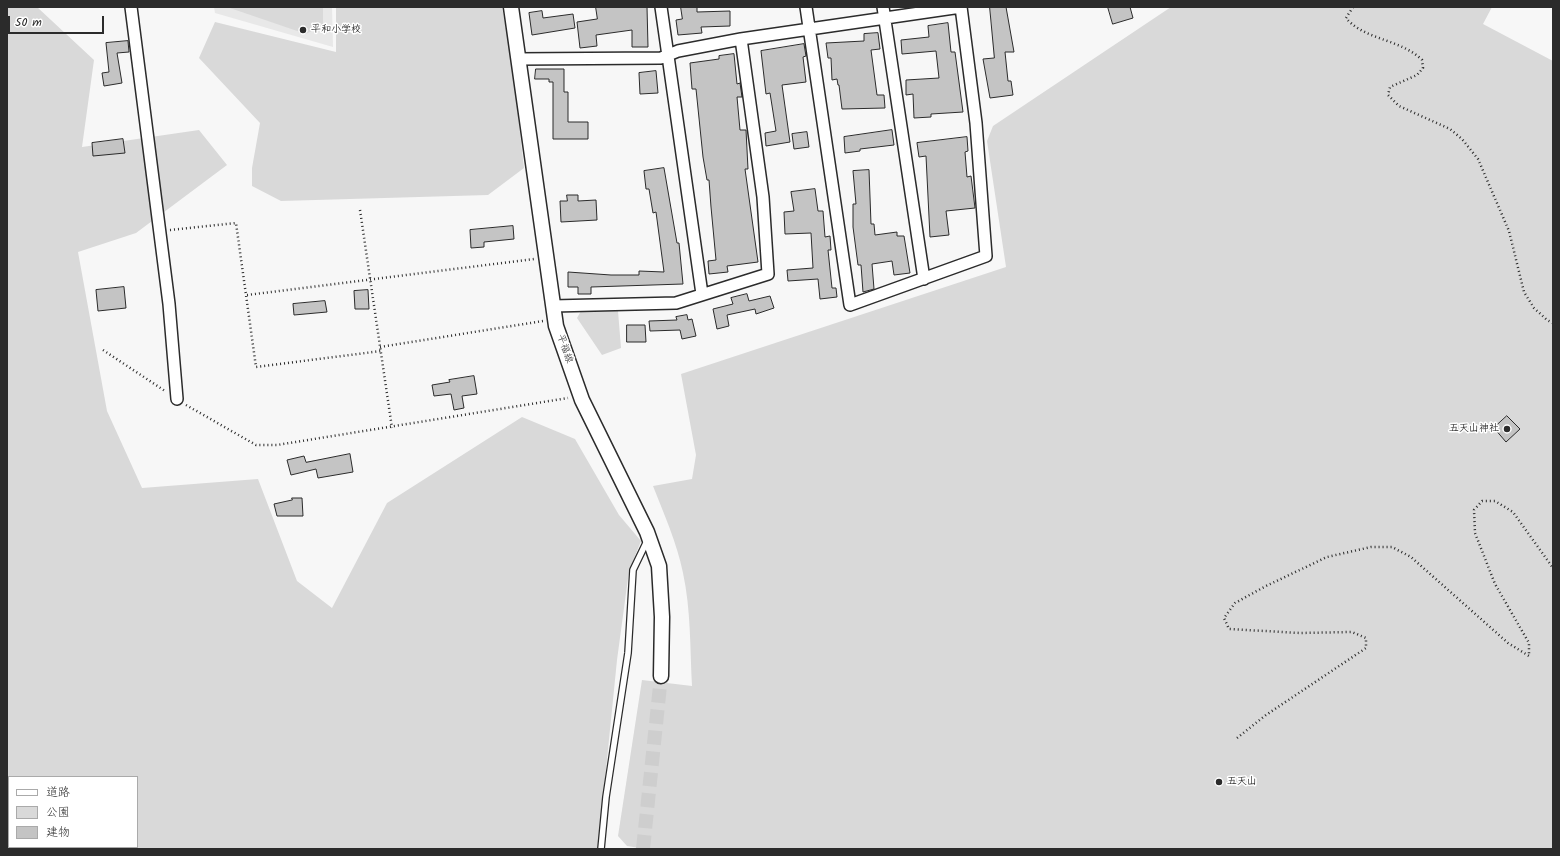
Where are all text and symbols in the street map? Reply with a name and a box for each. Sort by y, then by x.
scale bar [10,8,106,34]
text: 50 m [15,13,42,32]
place label: 平和小学校 [311,24,361,36]
marker: 平和小学校 [298,25,308,35]
street label: 平福線 [553,333,575,365]
place label: 五天山神社 [1449,423,1499,435]
marker: 五天山神社 [1502,424,1512,434]
legend [8,776,138,848]
place label: 五天山 [1227,776,1257,788]
marker: 五天山 [1214,777,1224,787]
text: 道路 [46,783,70,802]
text: 公園 [46,803,70,822]
text: 建物 [46,823,70,842]

